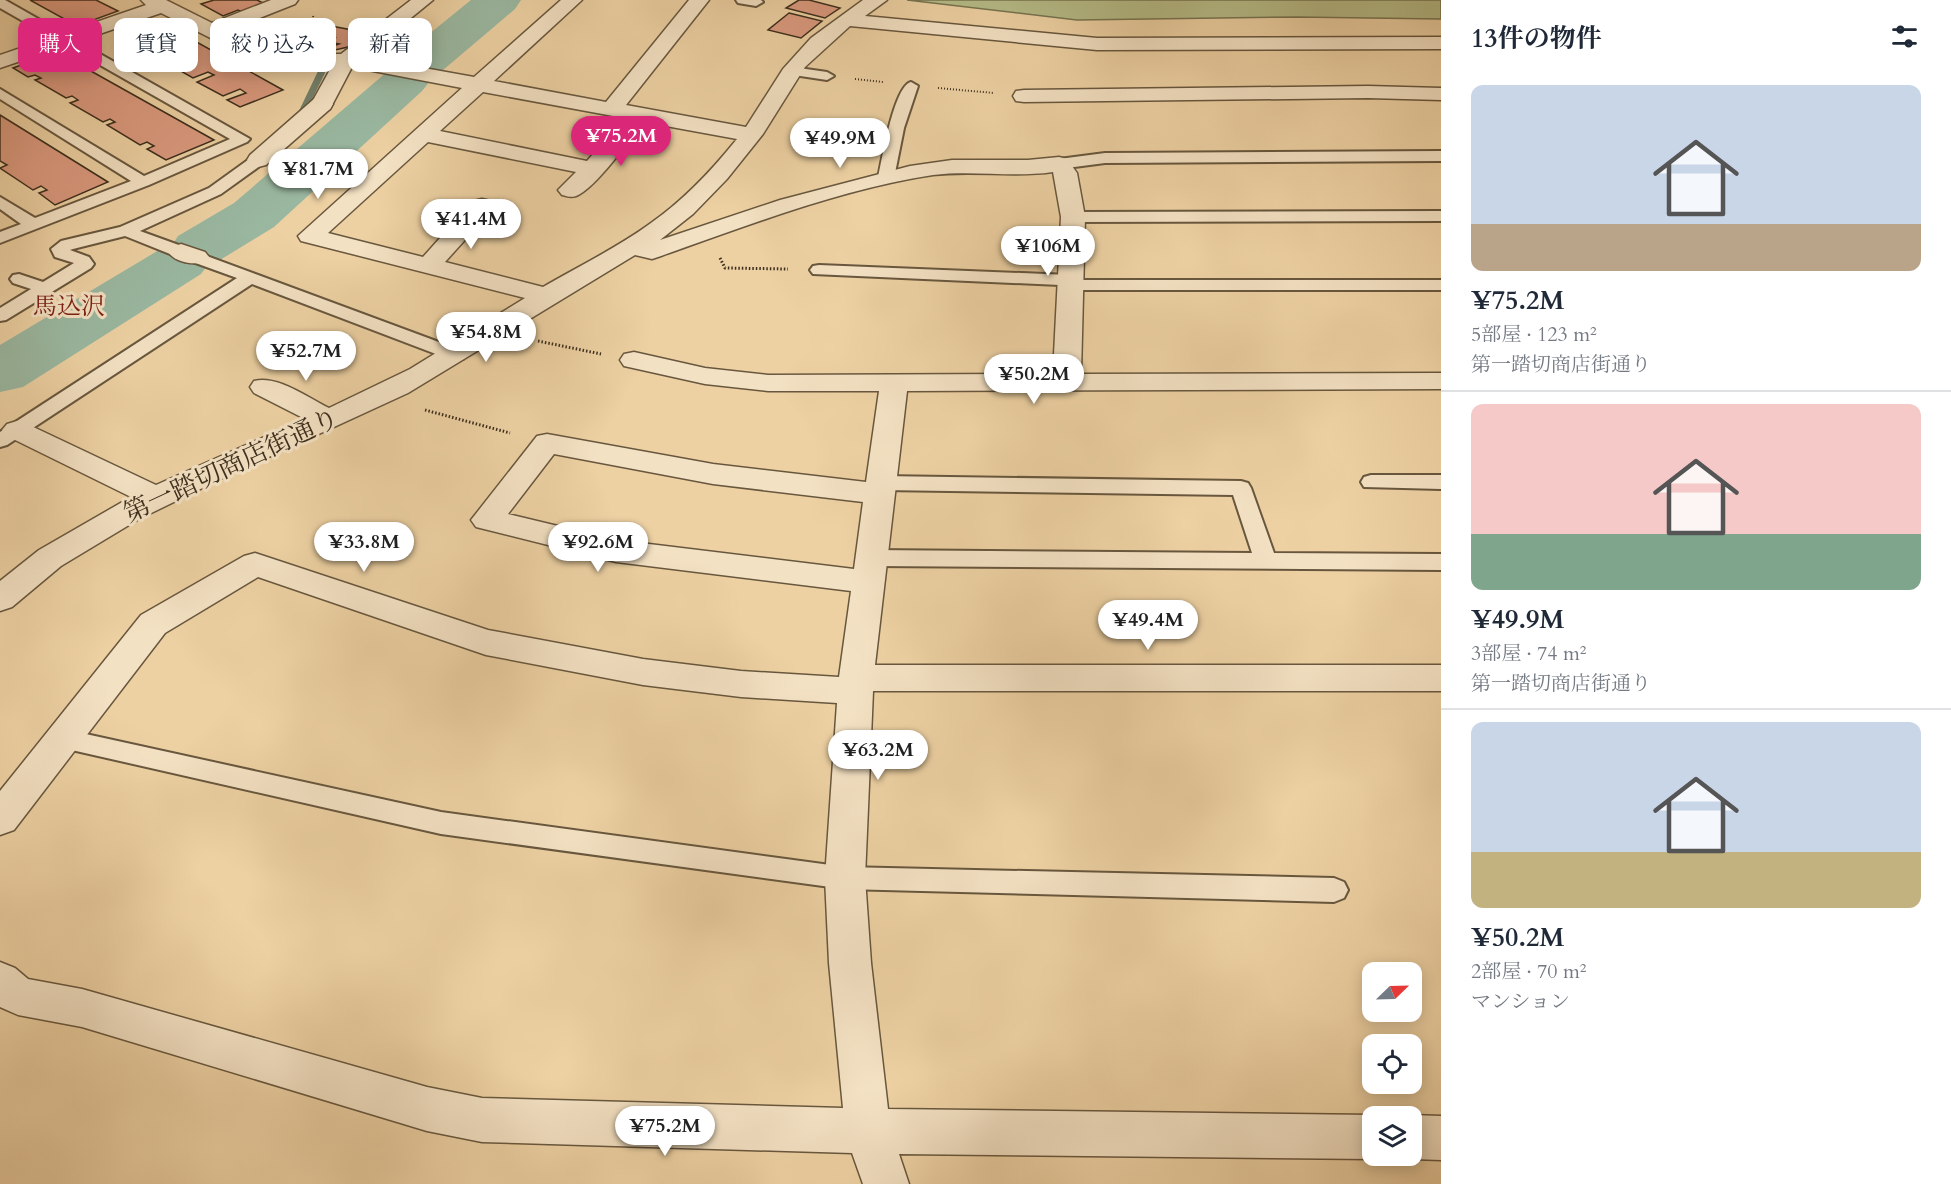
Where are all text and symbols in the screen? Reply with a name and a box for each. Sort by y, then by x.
chip: 購入 [18,18,102,72]
chip: 賃貸 [114,18,198,72]
chip: 絞り込み [210,18,336,72]
chip: 新着 [348,18,432,72]
icon: filters [1888,20,1921,53]
text: 13件の物件 [1471,21,1602,56]
pin: ¥75.2M [572,116,670,167]
pin: ¥49.9M [791,118,889,169]
text: ¥75.2M [585,122,657,149]
text: ¥49.9M [804,124,876,151]
icon: home [1642,124,1750,232]
pin: ¥81.7M [269,149,367,200]
text: ¥81.7M [282,155,354,182]
pin: ¥41.4M [422,199,520,250]
text: ¥41.4M [435,205,507,232]
pin: ¥106M [1006,226,1090,277]
text: ¥106M [1015,232,1081,259]
text: ¥75.2M [1471,283,1564,318]
district label: 馬込沢 [33,290,105,323]
pin: ¥54.8M [437,312,535,363]
text: ¥54.8M [450,318,522,345]
text: 5部屋 · 123 m² [1471,321,1597,348]
pin: ¥52.7M [257,331,355,382]
text: ¥52.7M [270,337,342,364]
text: 第一踏切商店街通り [1471,351,1651,378]
pin: ¥50.2M [985,354,1083,405]
text: ¥50.2M [998,360,1070,387]
street label: 第一踏切商店街通り [118,400,345,531]
icon: home [1642,443,1750,551]
pin: ¥33.8M [315,522,413,573]
pin: ¥92.6M [549,522,647,573]
text: ¥33.8M [328,528,400,555]
text: ¥92.6M [562,528,634,555]
pin: ¥49.4M [1099,600,1197,651]
text: ¥49.9M [1471,602,1564,637]
text: ¥49.4M [1112,606,1184,633]
text: 3部屋 · 74 m² [1471,640,1587,667]
text: 第一踏切商店街通り [1471,670,1651,697]
pin: ¥63.2M [829,730,927,781]
text: ¥63.2M [842,736,914,763]
icon: home [1642,761,1750,869]
text: ¥50.2M [1471,920,1564,955]
text: 2部屋 · 70 m² [1471,958,1587,985]
north arrow [1362,962,1422,1022]
map controls [1362,962,1422,1166]
text: マンション [1471,988,1570,1015]
button: locate [1362,1034,1422,1094]
pin: ¥75.2M [616,1106,714,1157]
button: layers [1362,1106,1422,1166]
text: ¥75.2M [629,1112,701,1139]

